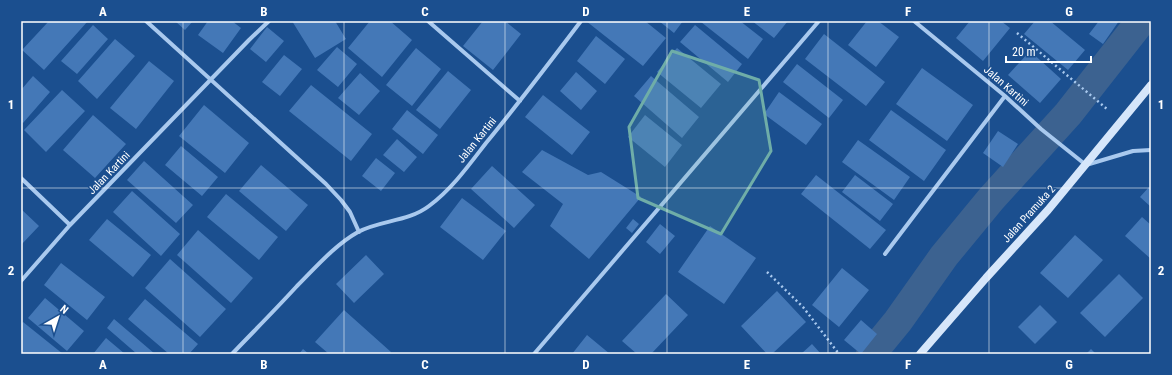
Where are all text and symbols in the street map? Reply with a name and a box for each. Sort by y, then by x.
text: A [99,4,107,19]
text: B [260,4,268,19]
text: C [421,4,429,19]
text: D [582,4,590,19]
text: E [744,4,751,19]
text: F [905,4,911,19]
text: G [1065,4,1073,19]
scale bar [1006,38,1091,64]
text: 20 m [1012,45,1036,59]
street label: Jalan Kartini [981,63,1031,109]
text: 1 [8,97,14,112]
text: 1 [1158,97,1164,112]
street label: Jalan Kartini [455,115,499,165]
street label: Jalan Kartini [85,149,133,197]
street label: Jalan Pramuka 2 [1000,183,1058,245]
text: 2 [8,263,15,278]
text: 2 [1158,263,1165,278]
north arrow [38,297,78,337]
text: N [57,302,71,317]
text: A [99,357,107,372]
text: B [260,357,268,372]
text: C [421,357,429,372]
text: D [582,357,590,372]
text: E [744,357,751,372]
text: F [905,357,911,372]
text: G [1065,357,1073,372]

